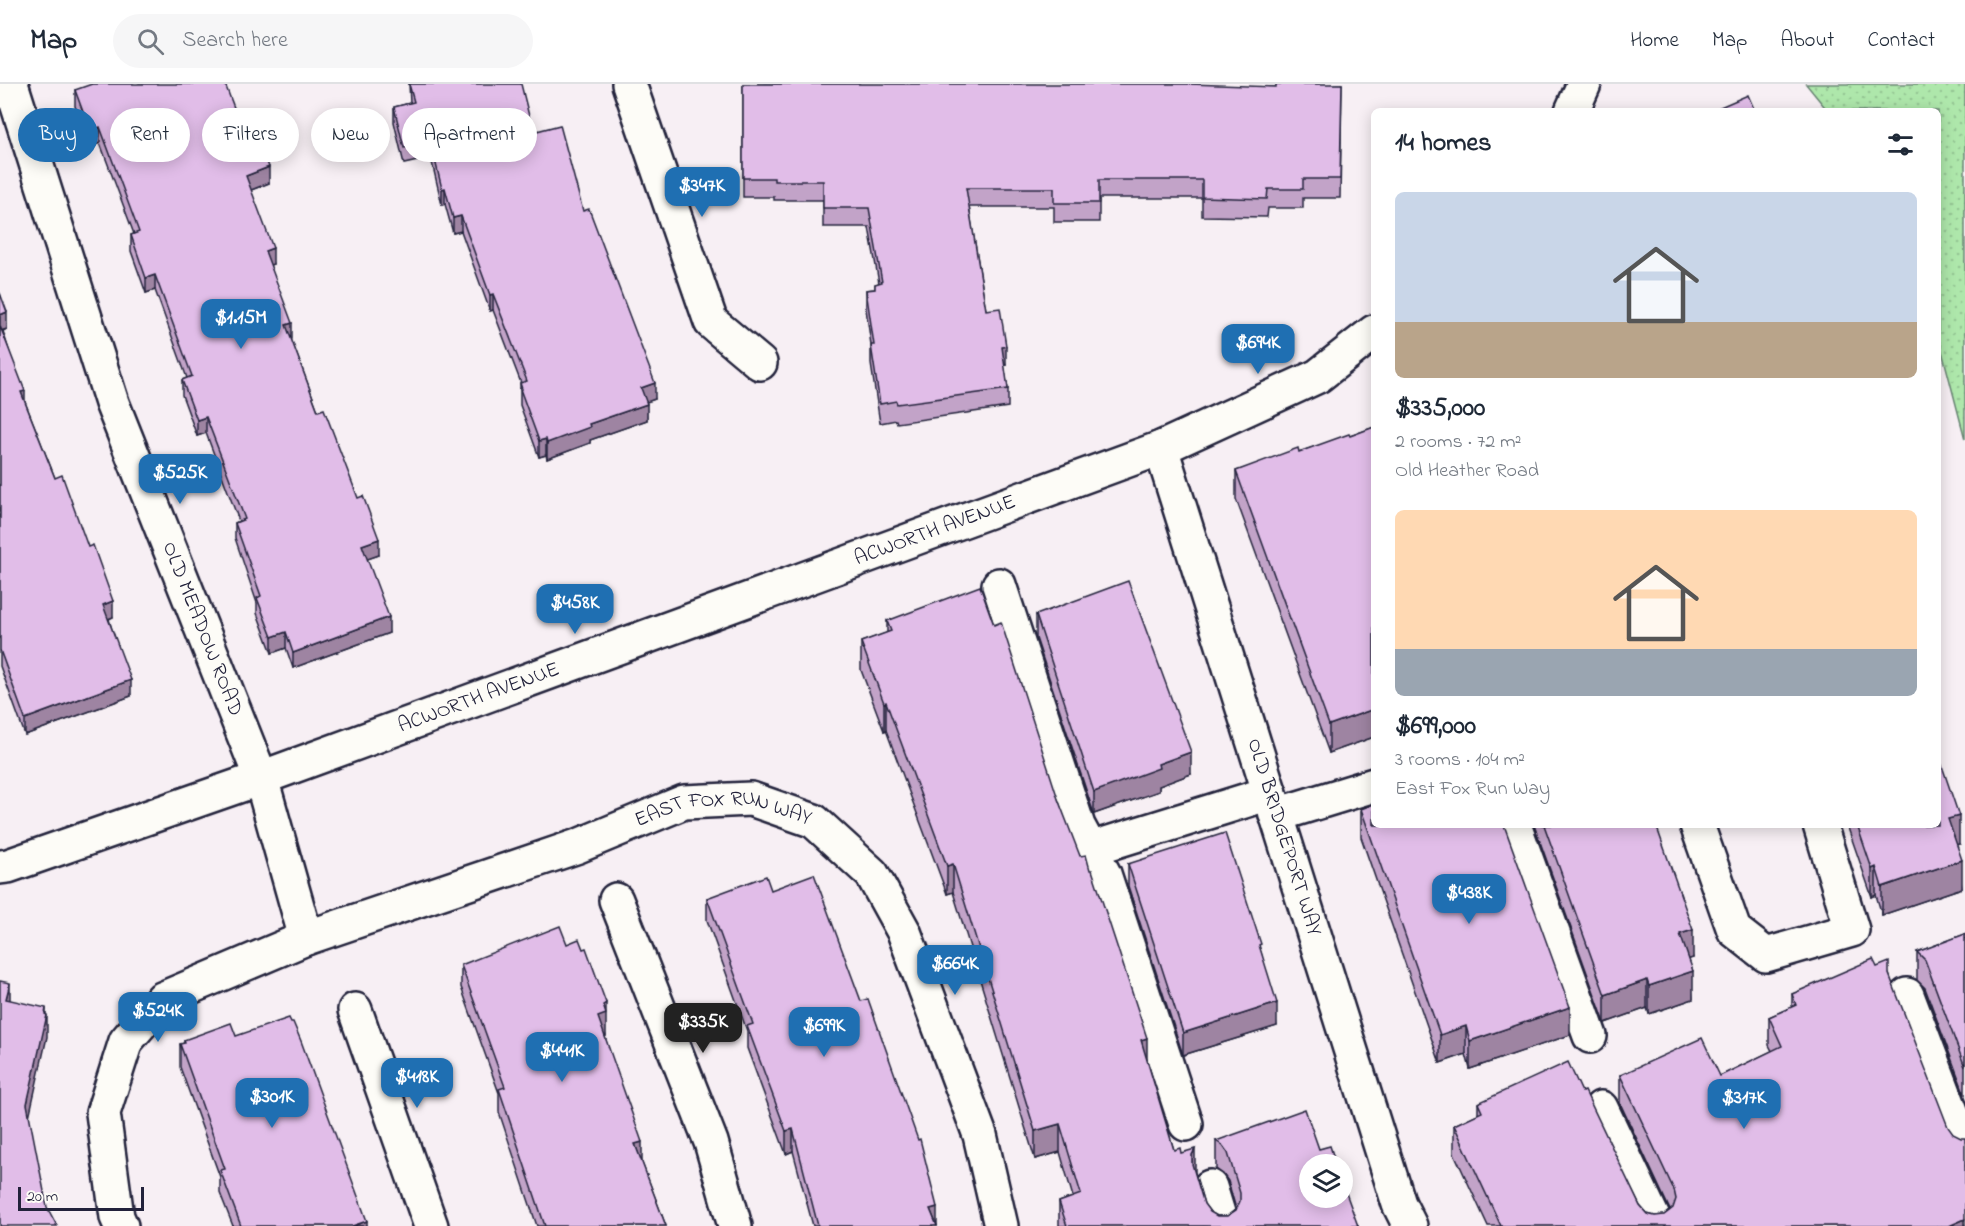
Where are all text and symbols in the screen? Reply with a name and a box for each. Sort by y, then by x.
search box [113,14,533,68]
text: Map [30,21,77,62]
icon: search [134,25,167,58]
text: Search here [182,25,288,57]
text: Home [1630,26,1679,56]
text: Map [1712,26,1747,56]
text: About [1780,26,1834,56]
text: Contact [1867,26,1935,56]
chip: Buy [18,108,98,162]
chip: Rent [110,108,190,162]
chip: Filters [202,108,299,162]
chip: New [311,108,390,162]
chip: Apartment [402,108,537,162]
text: 14 homes [1395,125,1491,163]
icon: filters [1884,128,1917,161]
pin: $347K [660,167,744,218]
text: $347K [679,172,725,201]
icon: home [1602,231,1710,339]
pin: $1.15M [192,299,290,350]
text: $1.15M [215,304,267,333]
pin: $694K [1216,324,1300,375]
text: $694K [1236,329,1280,358]
text: $335,000 [1395,390,1485,428]
text: 2 rooms · 72 m² [1395,428,1522,457]
pin: $525K [138,454,222,505]
text: Old Heather Road [1395,457,1539,486]
text: $525K [153,459,207,488]
street label: ACWORTH AVENUE [850,487,1020,574]
street label: OLD MEADOW ROAD [154,537,250,721]
icon: home [1602,549,1710,657]
pin: $458K [533,584,617,635]
text: $458K [551,589,599,618]
street label: ACWORTH AVENUE [394,655,564,741]
text: $699,000 [1395,708,1476,746]
street label: OLD BRIDGEPORT WAY [1238,735,1329,940]
text: 3 rooms · 104 m² [1395,746,1525,775]
text: East Fox Run Way [1395,775,1550,804]
text: EAST FOX RUN WAY [630,784,816,836]
street label: EAST FOX RUN WAY [632,813,814,839]
pin: $438K [1427,874,1511,925]
text: $438K [1446,879,1492,908]
pin: $664K [913,945,997,996]
text: $664K [931,950,979,979]
pin: $524K [116,992,200,1043]
text: $524K [132,997,184,1026]
pin: $335K [661,1003,745,1054]
pin: $699K [782,1007,866,1058]
text: $335K [678,1008,728,1037]
text: $699K [803,1012,845,1041]
pin: $441K [520,1032,604,1083]
text: $441K [540,1037,584,1066]
pin: $418K [375,1058,459,1109]
text: $418K [395,1063,439,1092]
pin: $301K [230,1078,314,1129]
pin: $317K [1702,1079,1786,1130]
text: $301K [249,1083,295,1112]
text: $317K [1722,1084,1766,1113]
map controls [1299,1154,1353,1208]
button: layers [1299,1154,1353,1208]
scale bar [18,1184,144,1212]
text: 20 m [27,1185,58,1209]

